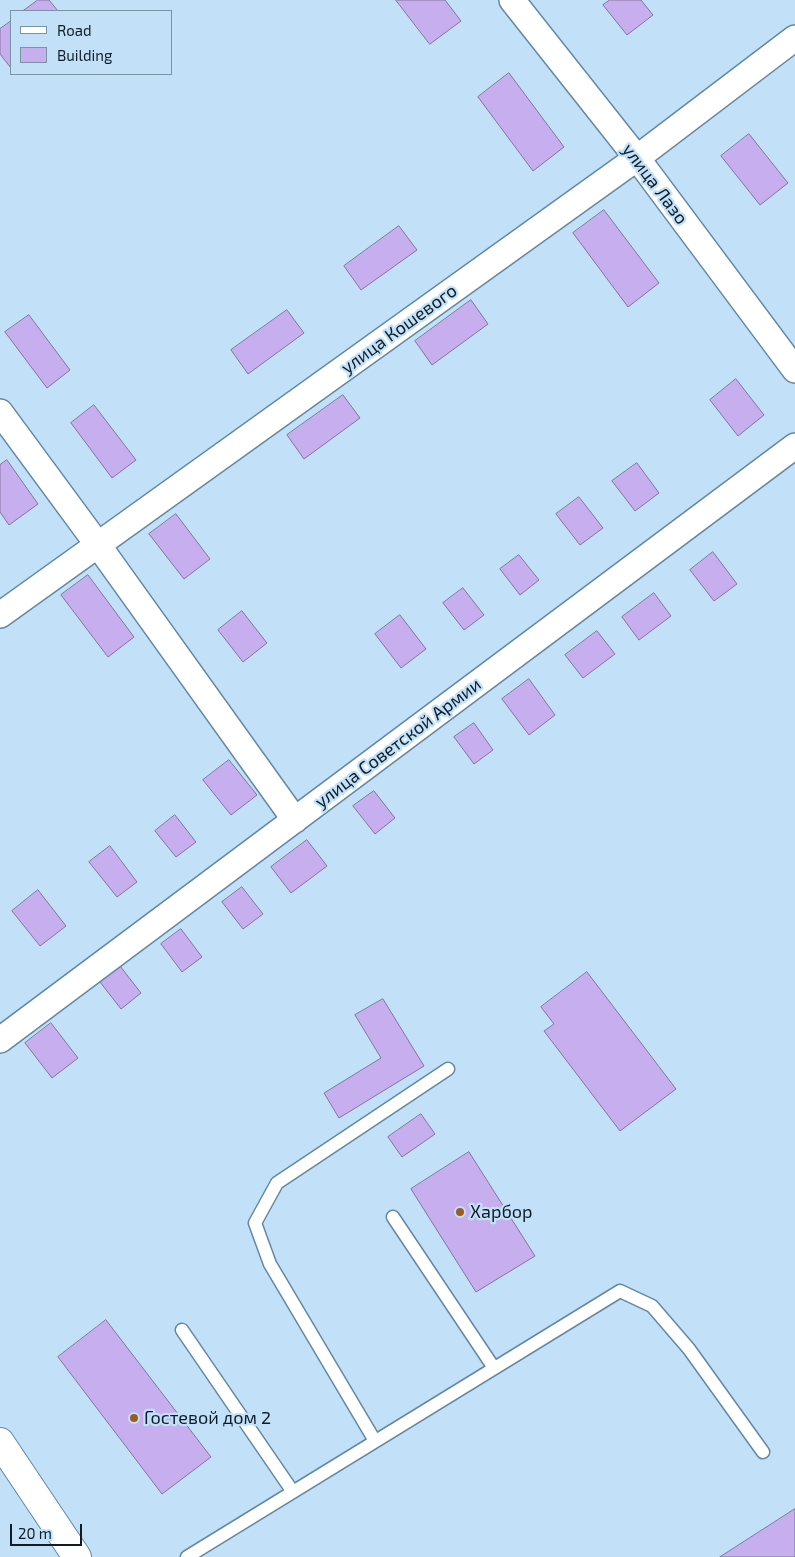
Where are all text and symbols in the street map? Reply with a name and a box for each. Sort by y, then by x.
legend [10,10,172,75]
text: Road [57,21,92,39]
text: Building [57,46,112,64]
street label: улица Лазо [618,140,692,228]
street label: улица Кошевого [337,280,461,378]
street label: улица Советской Армии [311,674,485,812]
place label: Харбор [470,1201,533,1223]
marker: Харбор [454,1206,466,1218]
place label: Гостевой дом 2 [144,1407,271,1429]
marker: Гостевой дом 2 [128,1412,140,1424]
scale bar [12,1514,85,1546]
text: 20 m [18,1524,52,1542]

